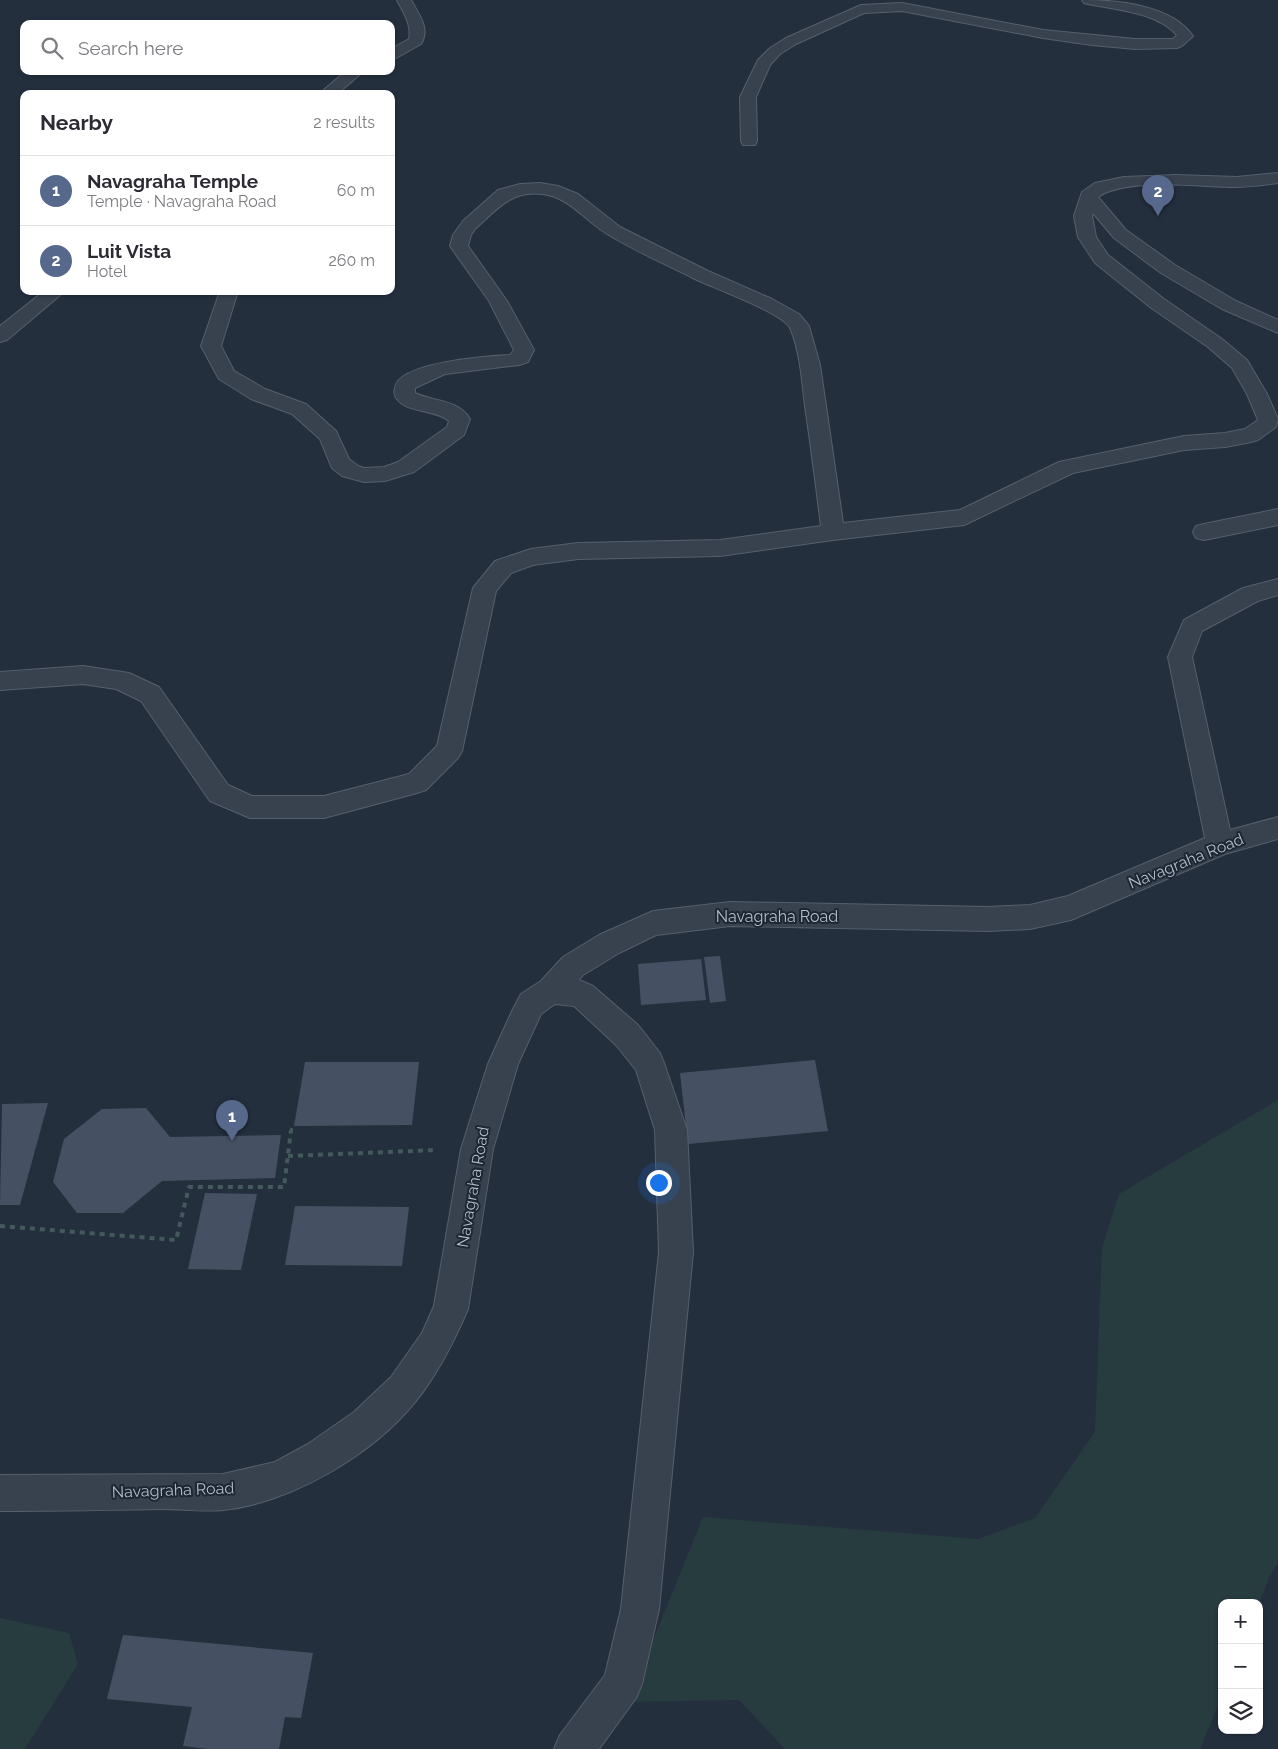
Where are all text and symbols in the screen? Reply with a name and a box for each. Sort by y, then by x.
search box [20,20,395,75]
icon: search [38,34,66,62]
text: Search here [78,37,184,59]
text: Nearby [40,110,113,135]
text: 2 results [313,113,375,132]
text: Navagraha Temple [87,170,258,192]
pin: 2 [1142,175,1174,216]
text: 1 [52,181,60,200]
text: 60 m [337,181,375,200]
text: Temple · Navagraha Road [87,192,276,211]
text: Luit Vista [87,240,171,262]
text: 2 [51,251,61,270]
text: 260 m [328,251,375,270]
text: Hotel [87,262,127,281]
street label: Navagraha Road [1126,829,1246,893]
street label: Navagraha Road [716,907,838,926]
pin: 1 [216,1100,248,1141]
street label: Navagraha Road [453,1125,493,1249]
your location [646,1170,672,1196]
street label: Navagraha Road [111,1478,235,1502]
map controls [1218,1599,1263,1734]
button: + [1218,1599,1263,1644]
button: − [1218,1644,1263,1689]
button: layers [1218,1689,1263,1734]

